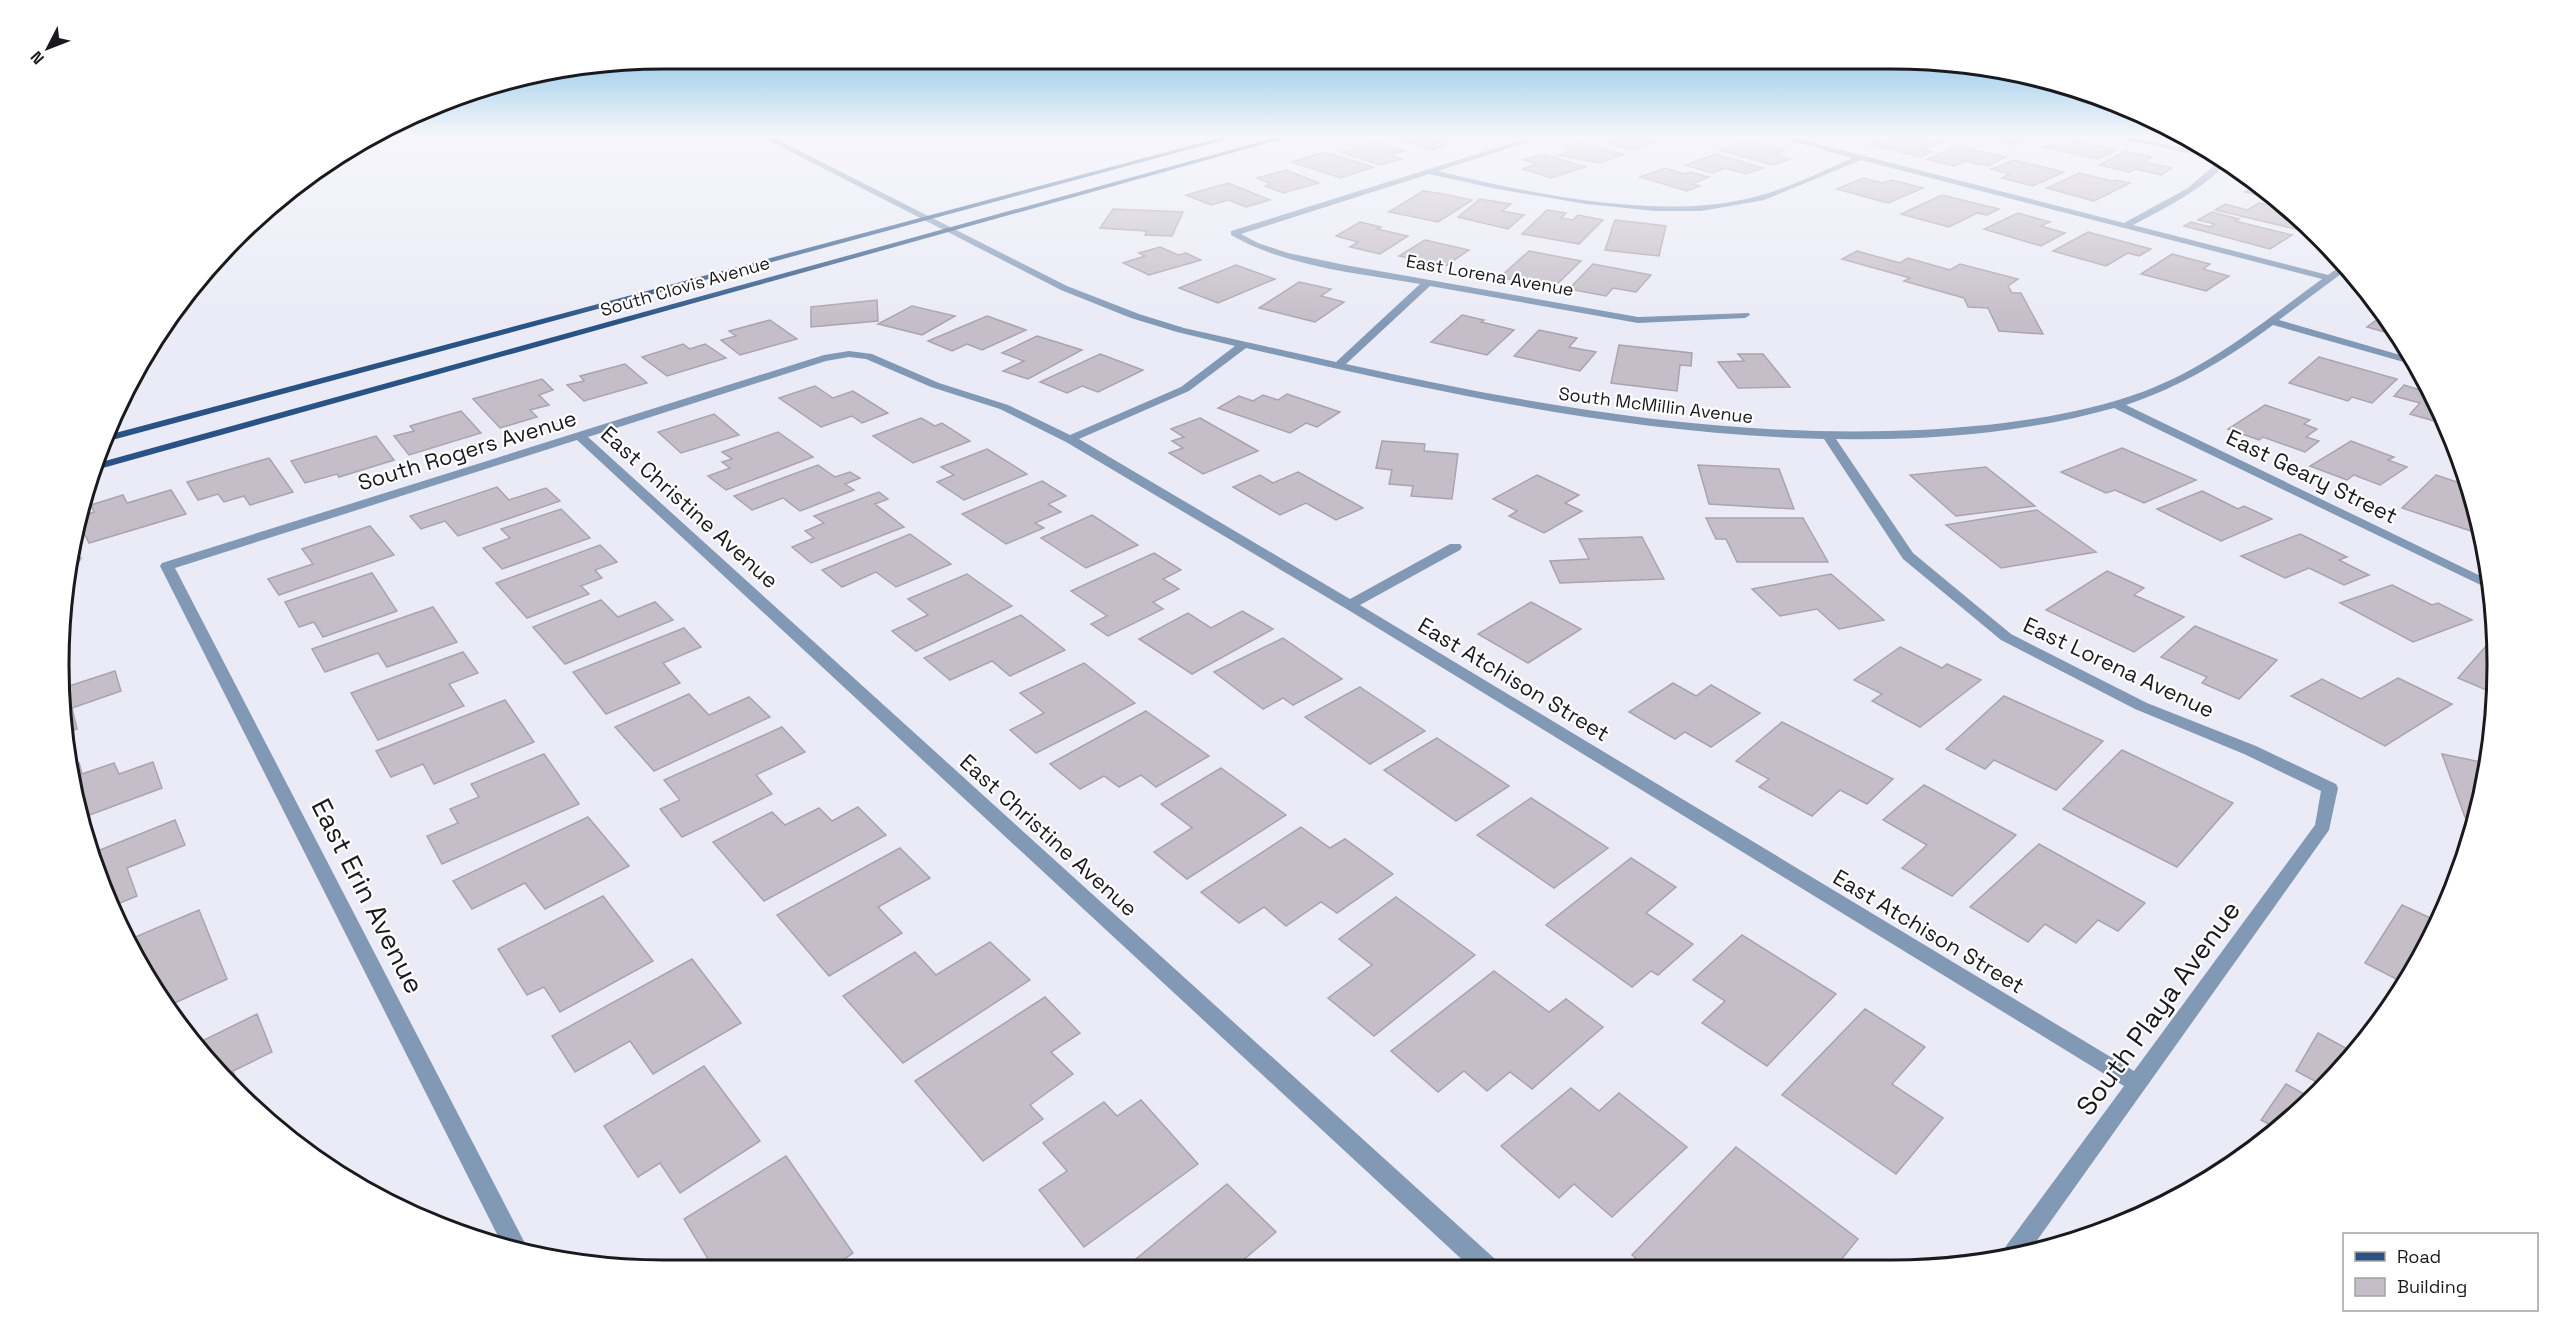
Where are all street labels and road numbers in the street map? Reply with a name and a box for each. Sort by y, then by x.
street label: East Lorena Avenue [1404,249,1576,301]
street label: South Clovis Avenue [598,251,772,321]
street label: South McMillin Avenue [1557,382,1755,428]
street label: South Rogers Avenue [354,403,580,497]
street label: East Christine Avenue [595,420,785,594]
street label: East Geary Street [2222,422,2402,530]
street label: East Lorena Avenue [2019,610,2219,724]
street label: East Atchison Street [1413,611,1615,747]
street label: East Christine Avenue [954,748,1144,922]
street label: East Erin Avenue [304,793,432,999]
street label: East Atchison Street [1828,863,2030,999]
street label: South Playa Avenue [2068,893,2248,1123]

